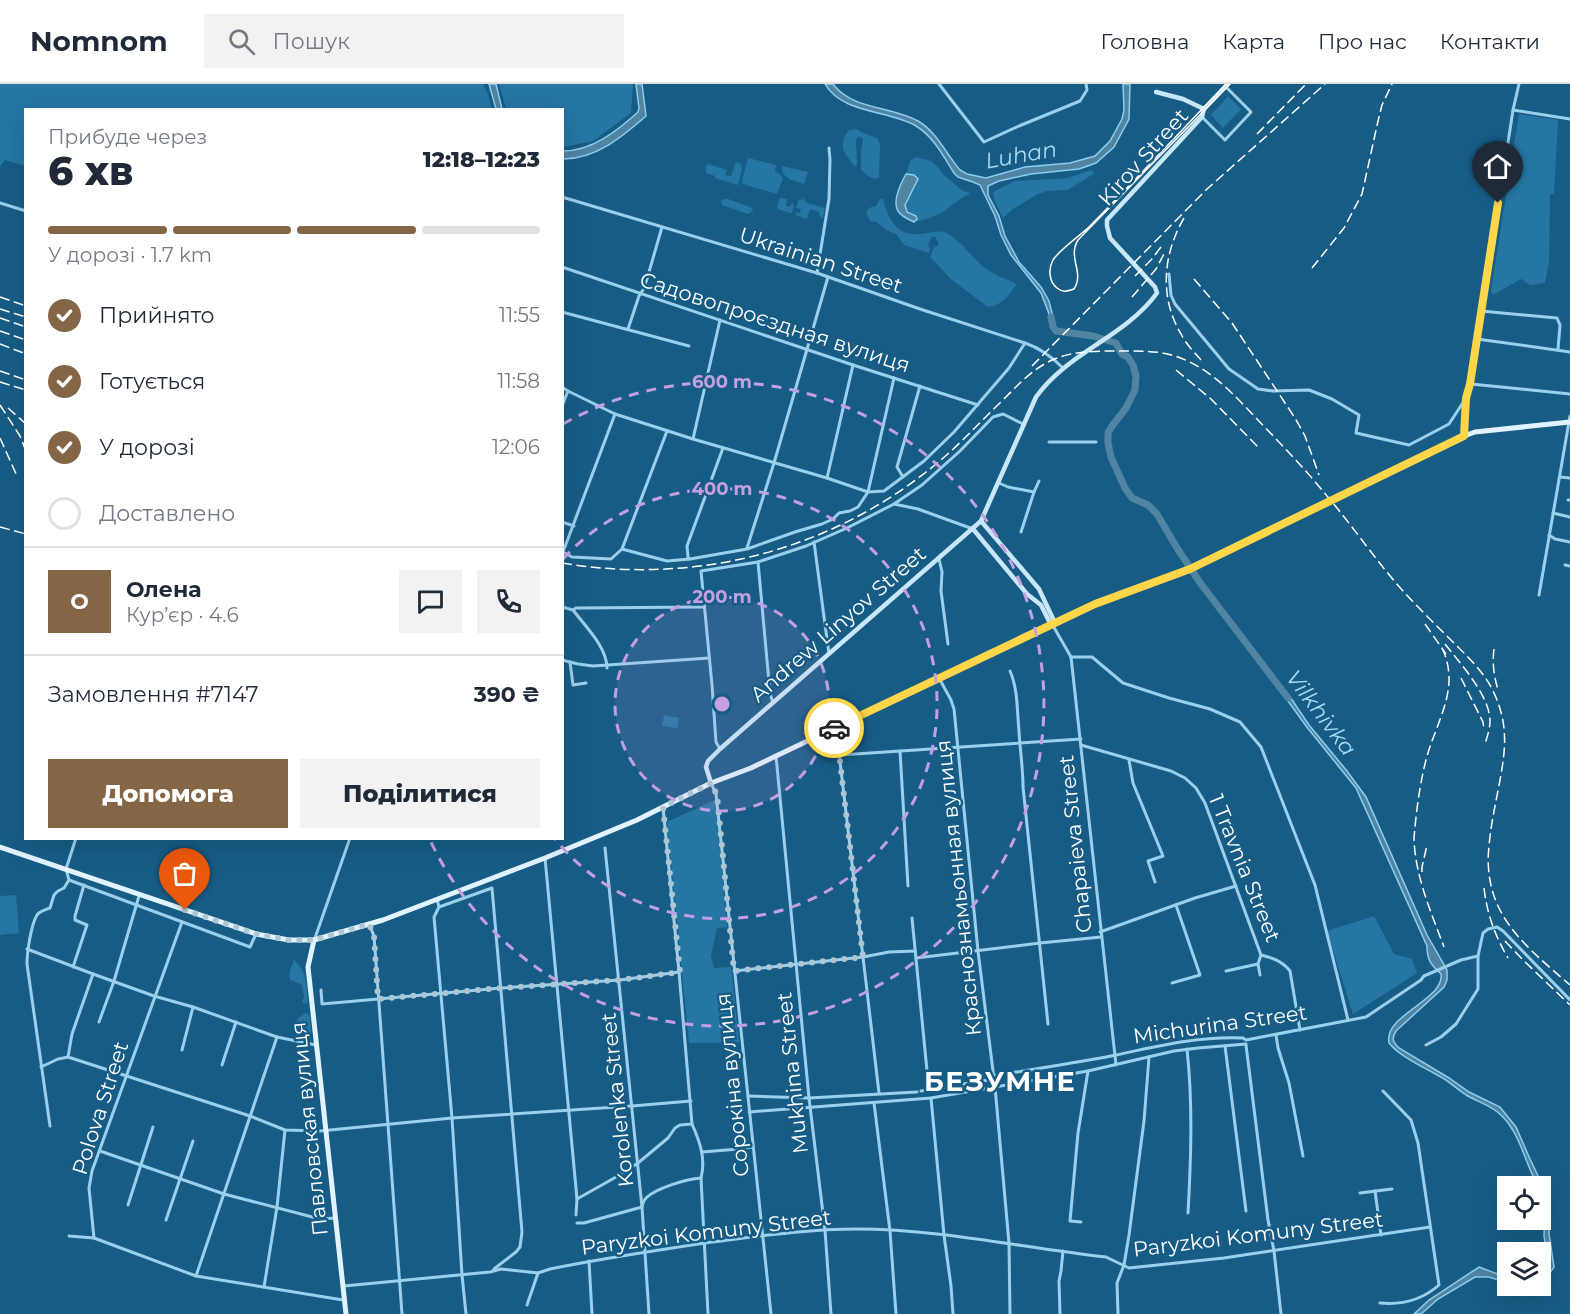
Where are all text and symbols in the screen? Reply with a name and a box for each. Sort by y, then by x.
search box [204,14,624,68]
text: Nomnom [30,24,168,58]
icon: search [225,25,258,58]
text: Пошук [273,28,350,55]
text: Головна [1101,29,1189,54]
text: Карта [1222,29,1285,54]
text: Про нас [1318,29,1407,54]
text: Контакти [1440,29,1540,54]
street label: Kirov Street [1093,103,1193,211]
text: Прибуде через [48,125,207,149]
water label: Luhan [983,135,1059,175]
pin [1472,141,1523,203]
text: 12:18–12:23 [423,146,540,173]
text: 6 хв [48,147,133,195]
icon: home [1481,150,1514,183]
street label: Ukrainian Street [736,222,906,298]
text: У дорозі · 1.7 km [48,243,212,267]
street label: Садовопроєздная вулиця [637,266,913,378]
icon: check [48,299,81,332]
text: Прийнято [99,302,215,329]
text: 11:55 [499,303,540,327]
icon: check [48,365,81,398]
text: Готується [99,368,205,395]
text: 11:58 [497,369,540,393]
text: 600 m [692,371,752,393]
icon: check [48,431,81,464]
text: У дорозі [99,434,195,461]
text: 12:06 [492,435,540,459]
text: 400 m [692,478,752,500]
text: Доставлено [99,500,235,527]
street label: Andrew Linyov Street [745,541,931,707]
button: chat [399,570,462,633]
button: phone [477,570,540,633]
text: Олена [126,576,201,603]
text: 200 m [692,586,752,608]
text: О [70,588,89,615]
text: Кур’єр · 4.6 [126,603,239,627]
water label: Vilkhivka [1280,665,1362,761]
text: Замовлення #7147 [48,681,258,708]
text: 390 ₴ [474,681,540,708]
centre of rings [712,694,732,714]
courier [804,698,864,758]
icon: car [818,712,851,745]
street label: Краснознамьонная вулиця [930,739,986,1037]
street label: Chapaieva Street [1053,754,1097,934]
button: Допомога [48,759,288,828]
button: Поділитися [300,759,540,828]
street label: 1 Travnia Street [1204,790,1286,946]
pin [159,848,210,910]
icon: bag [168,857,201,890]
street label: Mukhina Street [771,991,813,1155]
street label: Сорокіна вулиця [710,992,754,1178]
street label: Michurina Street [1132,999,1308,1049]
street label: Korolenka Street [595,1012,639,1188]
street label: Павловская вулиця [285,1021,333,1237]
street label: Polova Street [67,1038,133,1178]
district label: БЕЗУМНЕ [924,1065,1076,1098]
map controls [1497,1176,1551,1296]
button: locate [1497,1176,1551,1230]
street label: Paryzkoi Komuny Street [579,1204,833,1260]
street label: Paryzkoi Komuny Street [1131,1206,1385,1262]
button: layers [1497,1242,1551,1296]

